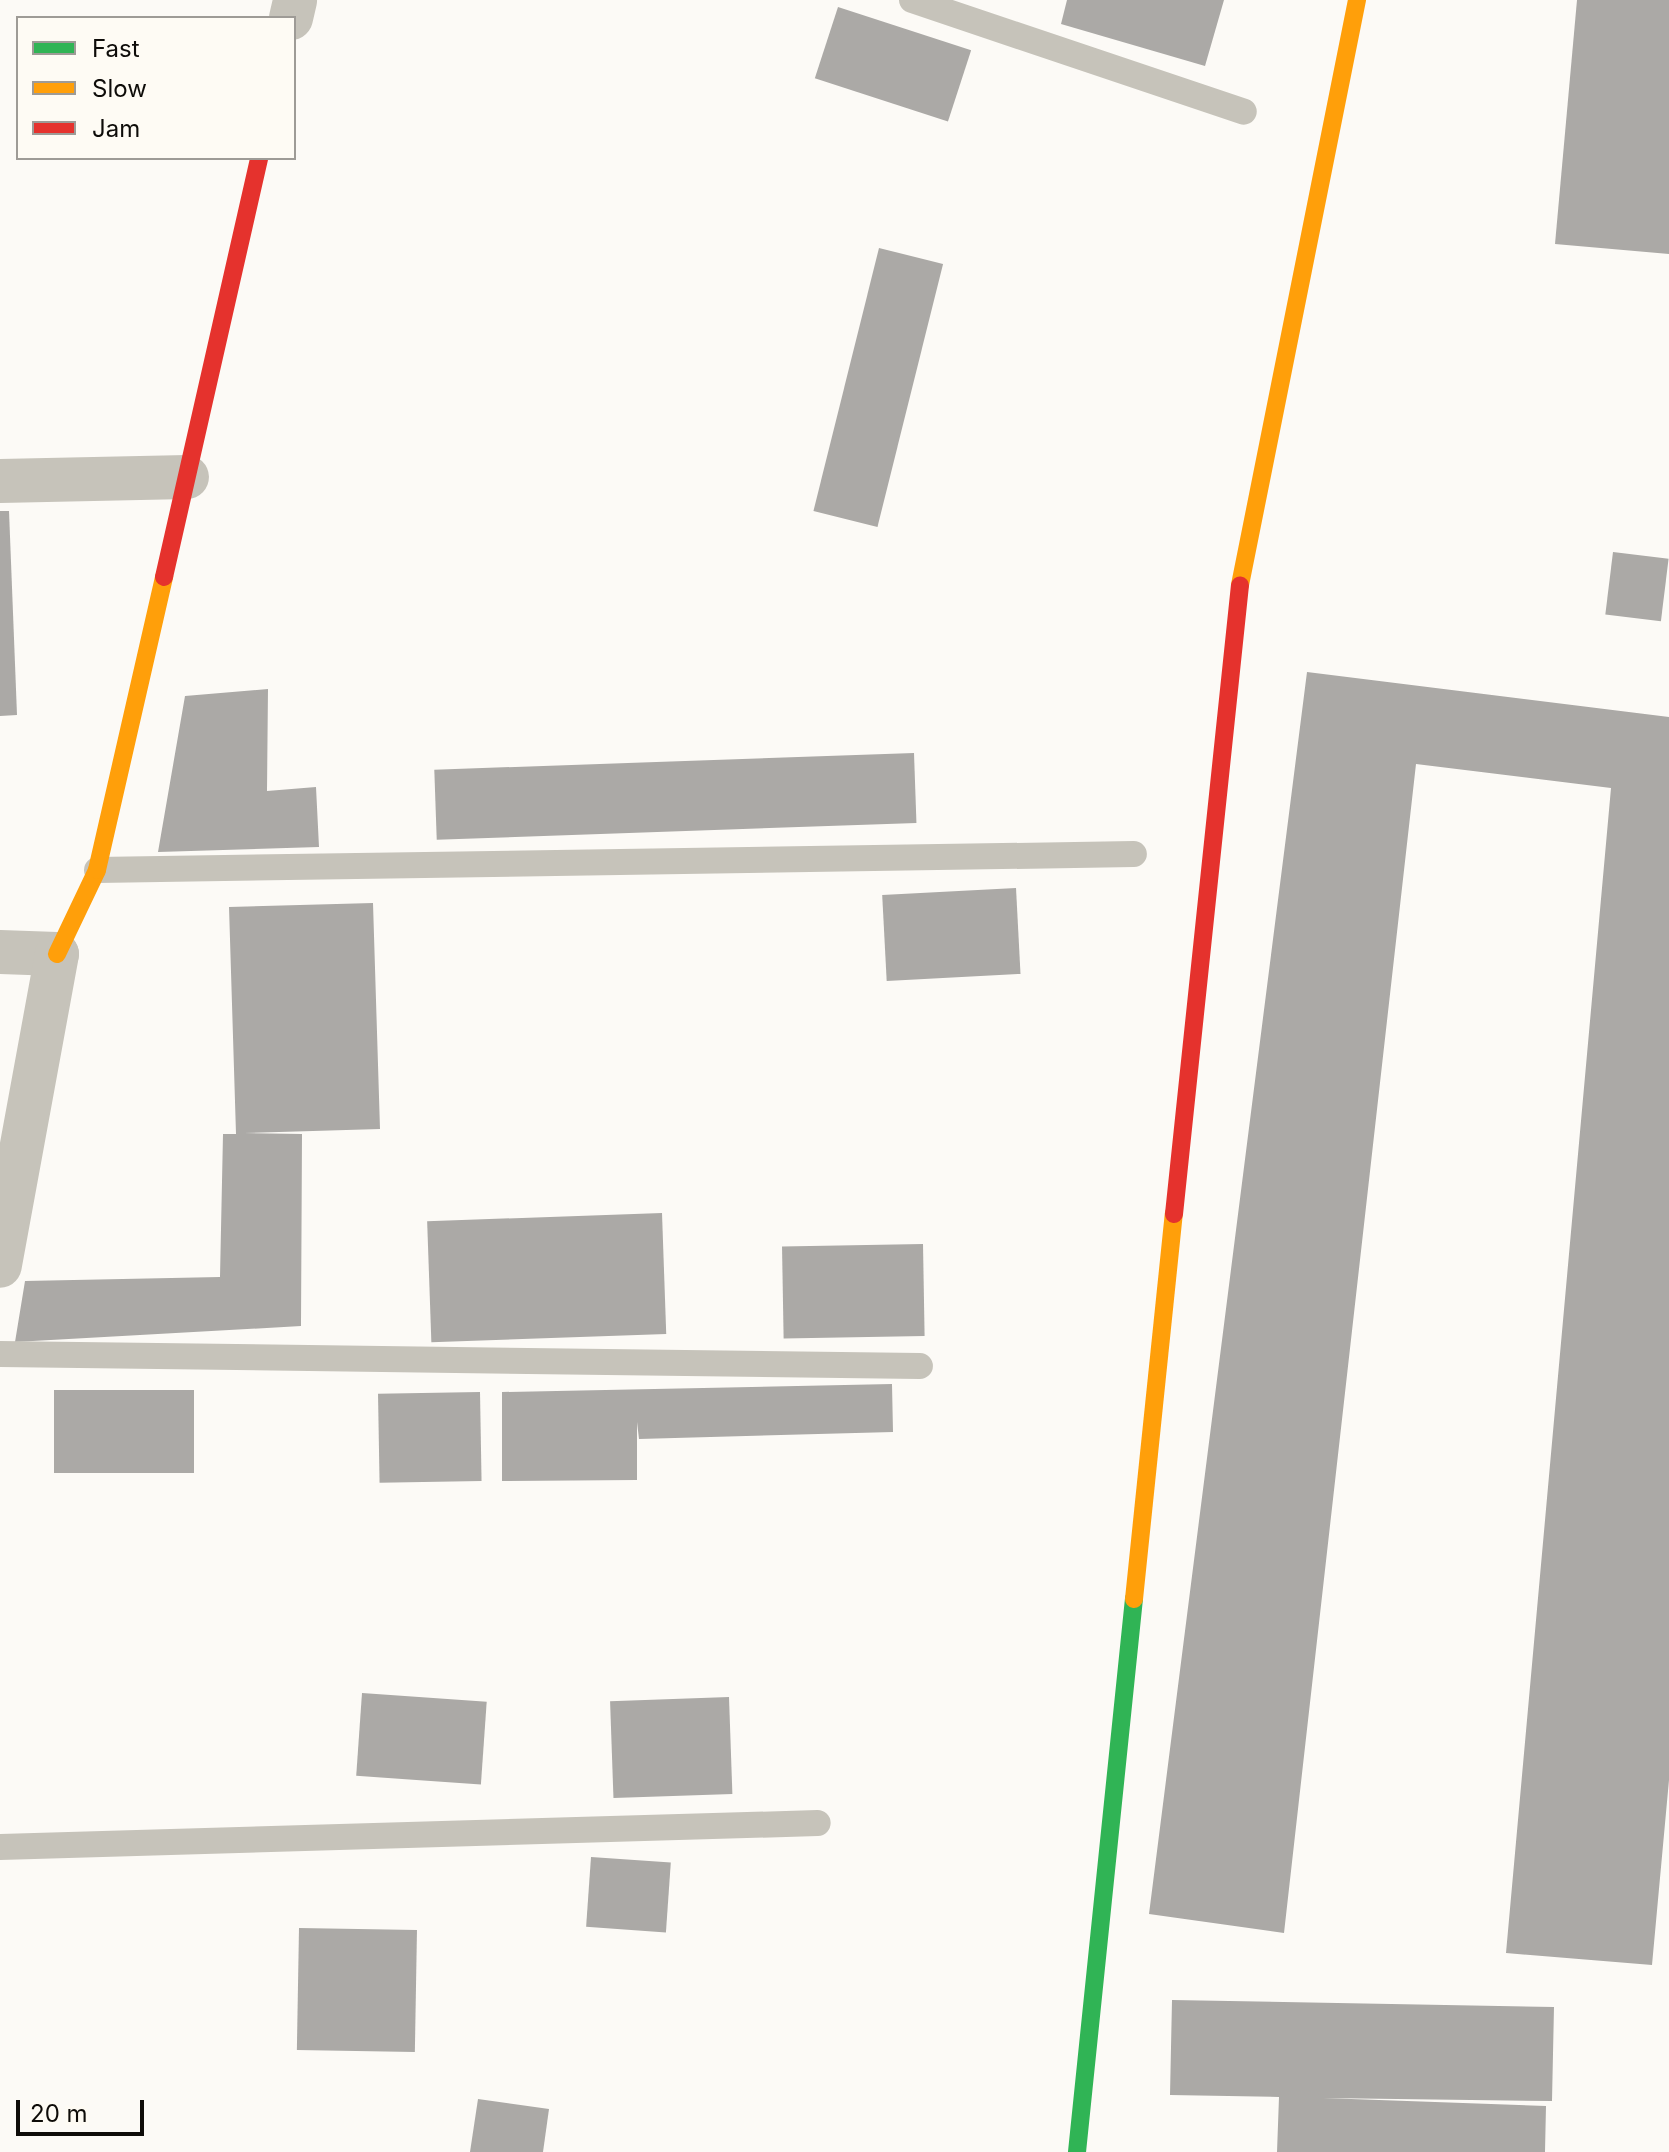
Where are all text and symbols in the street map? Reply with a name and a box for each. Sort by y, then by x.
legend [16,16,296,160]
text: Fast [92,34,140,63]
text: Slow [92,74,147,103]
text: Jam [92,114,140,143]
scale bar [20,2084,148,2134]
text: 20 m [30,2099,88,2128]

